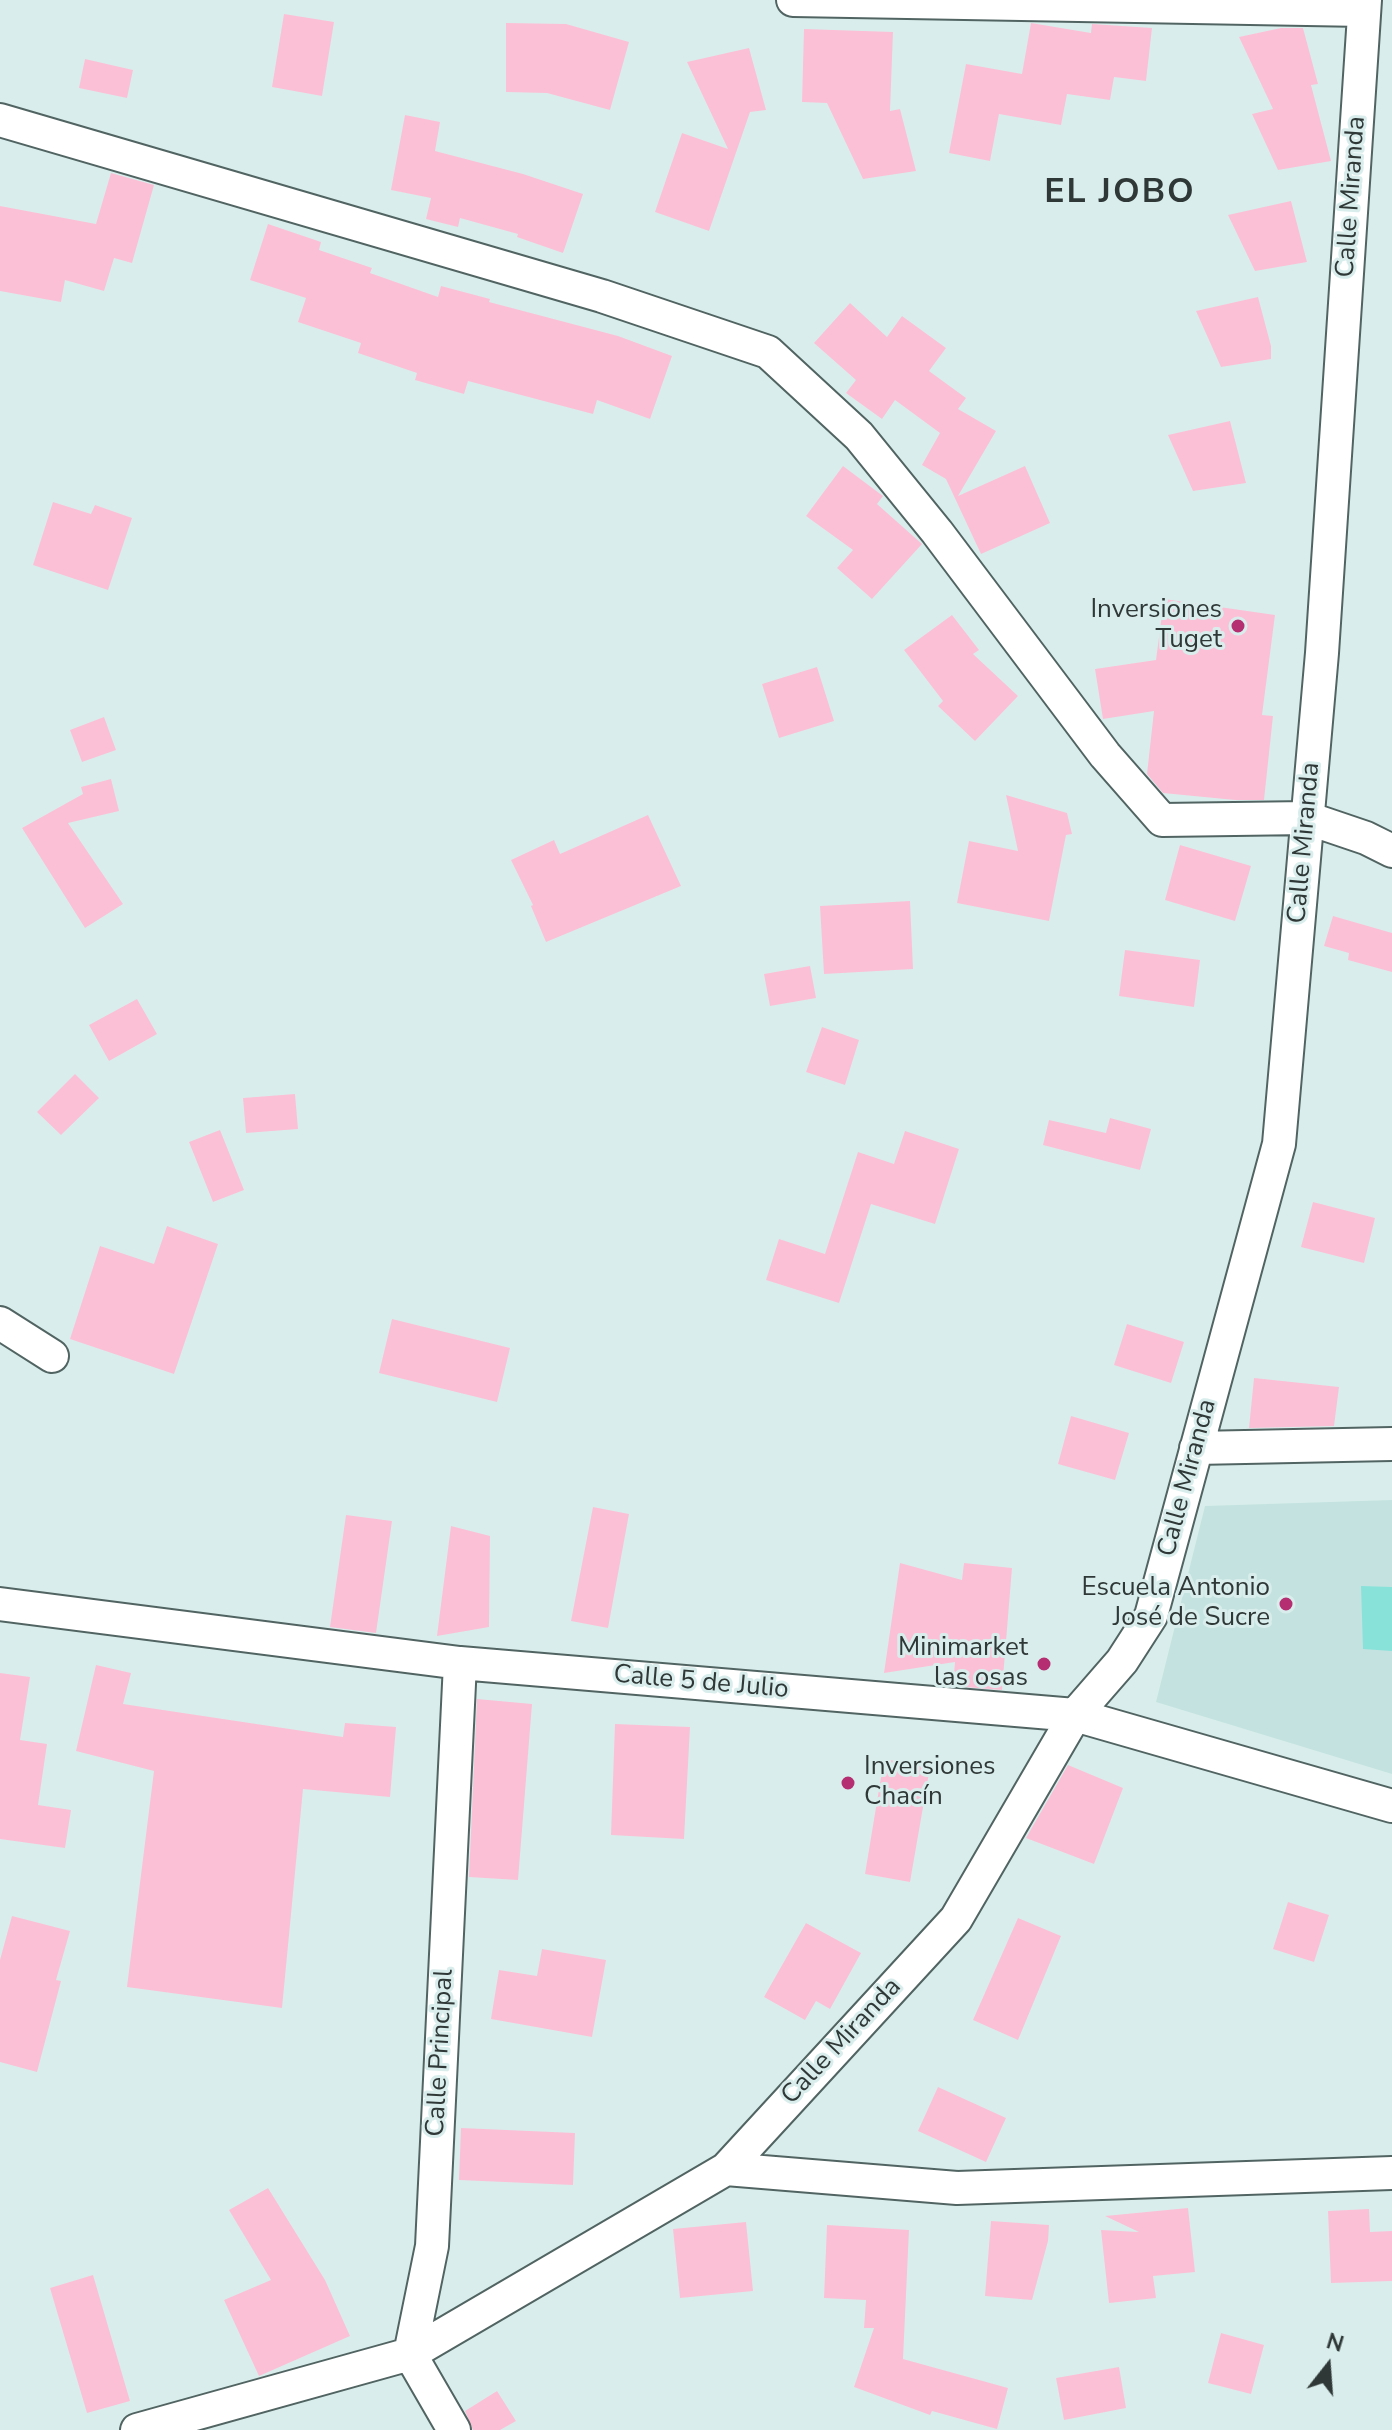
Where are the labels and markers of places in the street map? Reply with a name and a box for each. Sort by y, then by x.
place label: Inversiones Tuget [1090,595,1222,656]
marker: Inversiones Tuget [1229,617,1247,635]
place label: Escuela Antonio José de Sucre [1082,1573,1270,1634]
marker: Escuela Antonio José de Sucre [1277,1595,1295,1613]
place label: Minimarket las osas [898,1633,1028,1694]
marker: Minimarket las osas [1035,1655,1053,1673]
place label: Inversiones Chacín [864,1752,996,1814]
marker: Inversiones Chacín [839,1774,857,1792]

